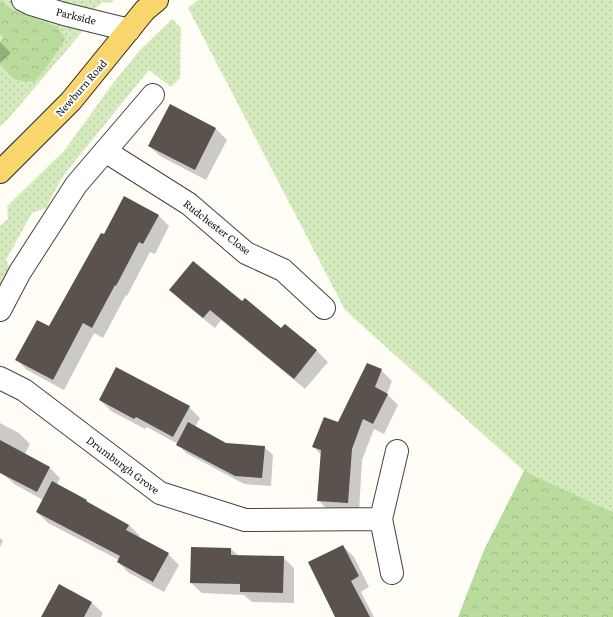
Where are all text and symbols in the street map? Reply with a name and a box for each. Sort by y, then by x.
street label: Parkside [54,3,98,28]
street label: Newburn Road [52,56,110,120]
street label: Rudchester Close [181,196,254,258]
street label: Drumburgh Grove [84,432,163,497]

